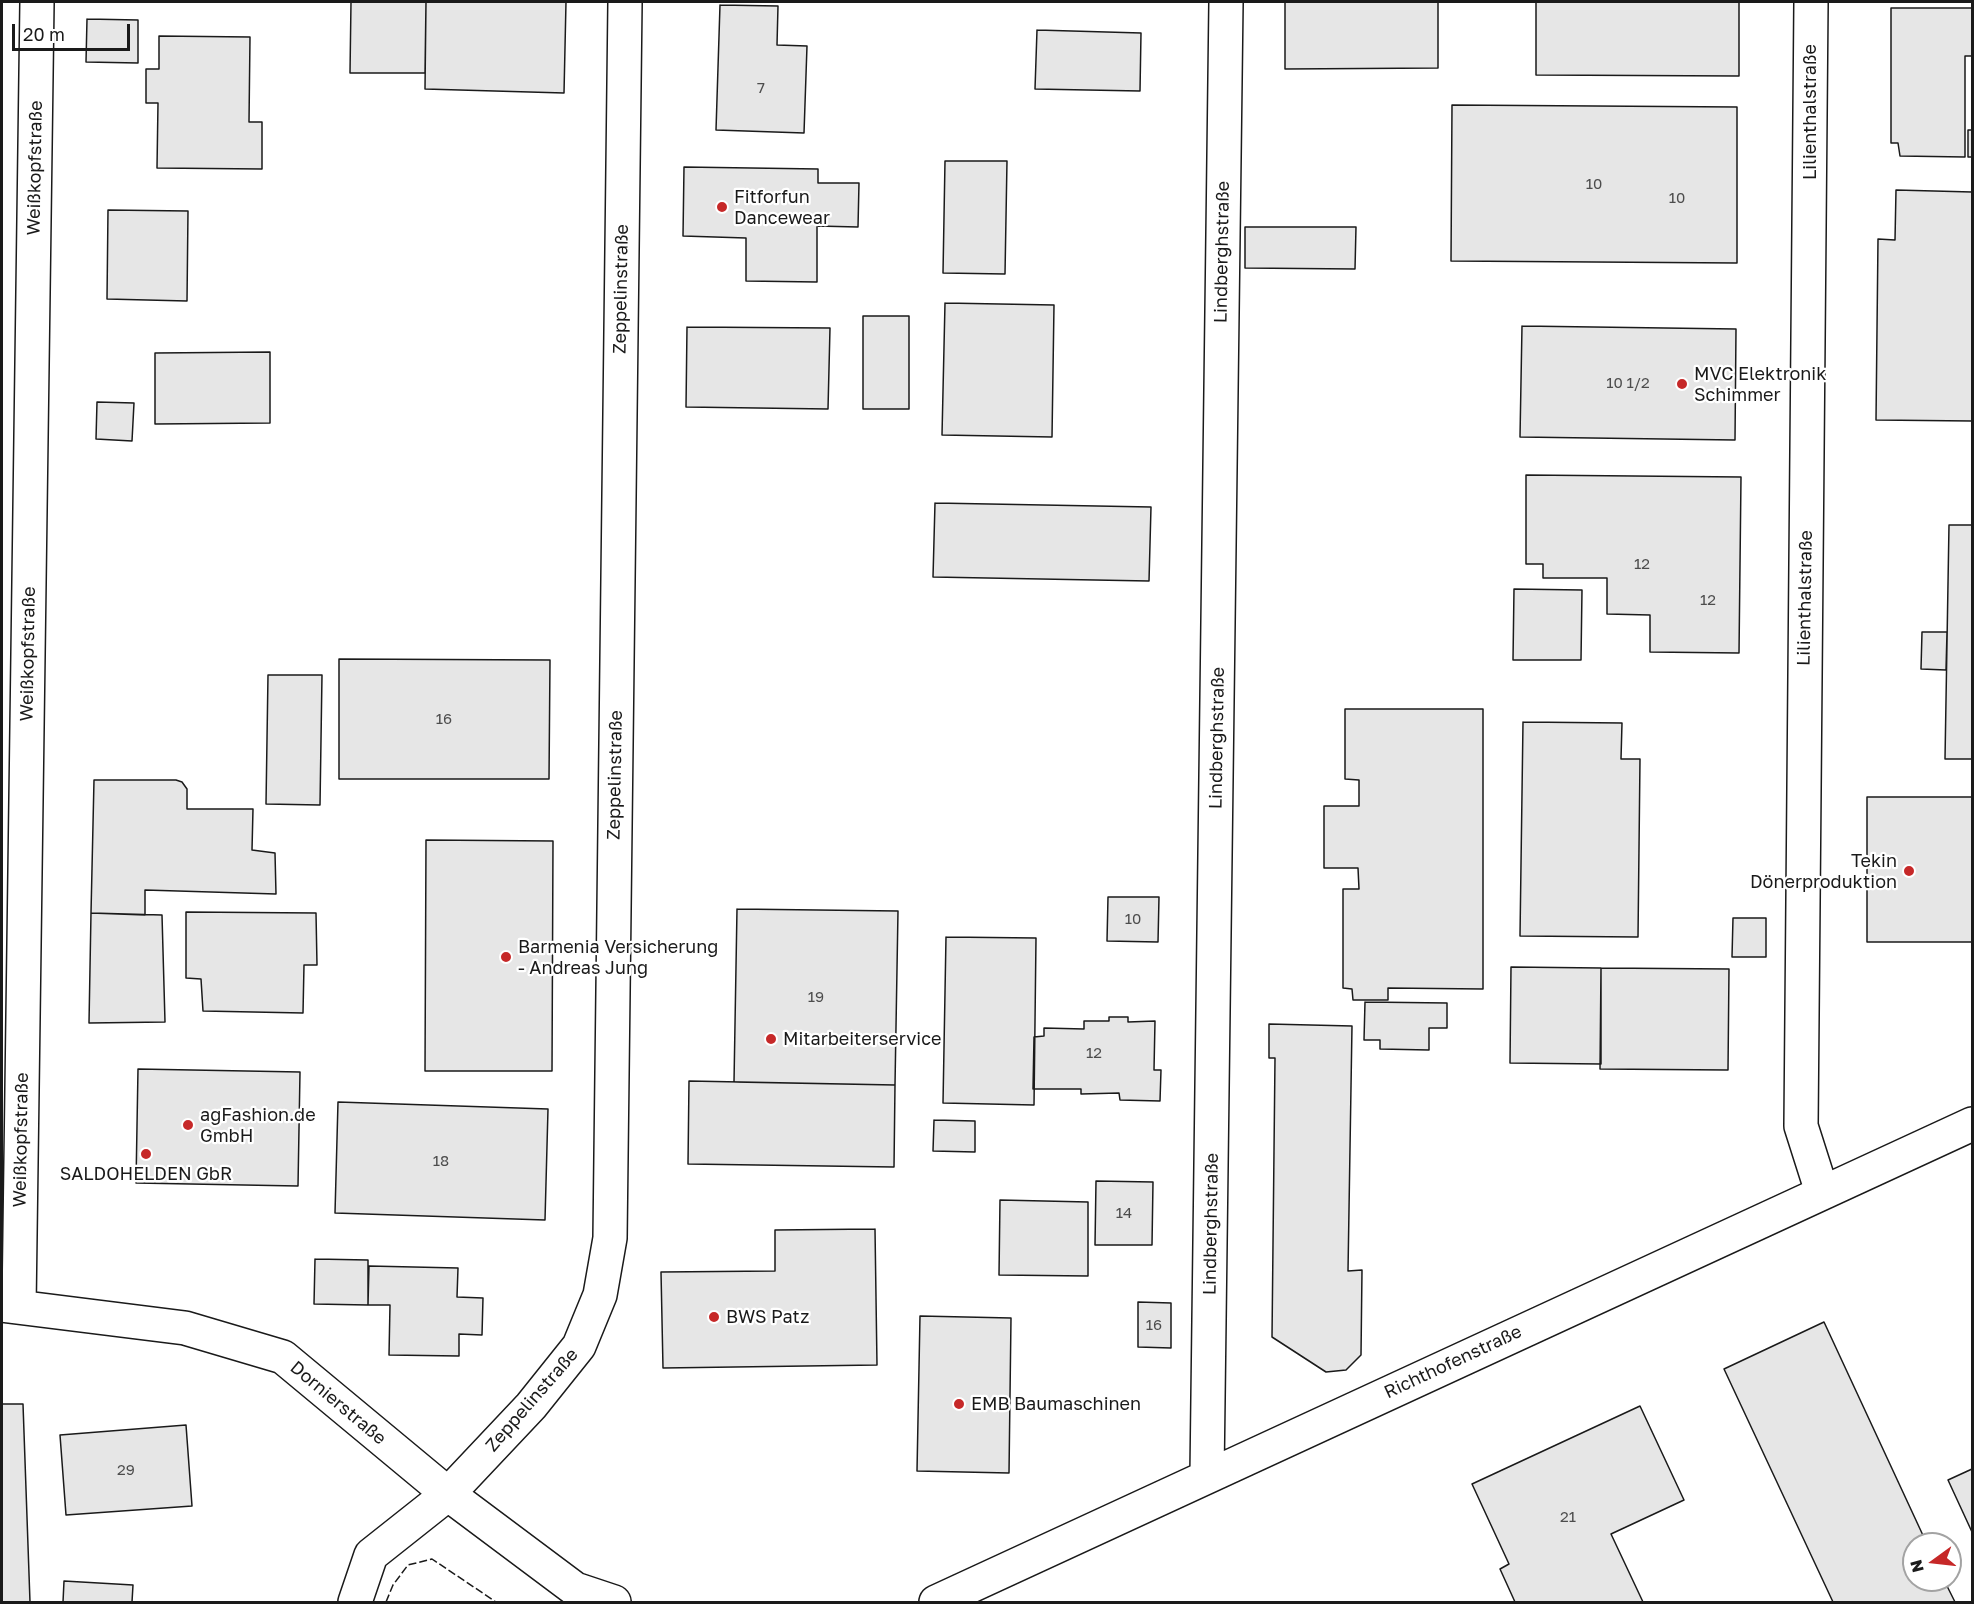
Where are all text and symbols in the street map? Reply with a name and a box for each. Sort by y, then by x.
scale bar [15,12,134,50]
text: 20 m [23,23,65,45]
street label: Lilienthalstraße [1799,44,1821,180]
house number: 7 [757,79,765,97]
street label: Weißkopfstraße [23,100,47,236]
house number: 10 [1586,175,1602,193]
street label: Lindberghstraße [1210,181,1234,323]
place label: Fitforfun Dancewear [734,186,830,228]
house number: 10 [1669,189,1685,207]
marker: Fitforfun Dancewear [715,200,729,214]
street label: Zeppelinstraße [609,224,633,354]
place label: MVC Elektronik Schimmer [1694,363,1826,406]
house number: 10 1/2 [1606,374,1650,392]
marker: MVC Elektronik Schimmer [1675,377,1689,391]
street label: Lilienthalstraße [1793,530,1817,666]
house number: 12 [1634,555,1650,573]
street label: Weißkopfstraße [16,586,40,722]
house number: 12 [1700,591,1716,609]
street label: Lindberghstraße [1205,667,1229,809]
house number: 16 [436,710,452,728]
street label: Zeppelinstraße [603,710,627,840]
place label: Tekin Dönerproduktion [1750,850,1897,892]
marker: Tekin Dönerproduktion [1902,864,1916,878]
house number: 10 [1125,910,1141,928]
place label: Barmenia Versicherung - Andreas Jung [518,936,718,978]
marker: Barmenia Versicherung - Andreas Jung [499,950,513,964]
house number: 19 [808,988,824,1006]
place label: Mitarbeiterservice [783,1028,941,1050]
marker: Mitarbeiterservice [764,1032,778,1046]
house number: 12 [1086,1044,1102,1062]
street label: Weißkopfstraße [9,1072,33,1208]
place label: agFashion.de GmbH [200,1104,316,1146]
marker: agFashion.de GmbH [181,1118,195,1132]
marker: SALDOHELDEN GbR [139,1147,153,1161]
house number: 18 [433,1152,449,1170]
street label: Lindberghstraße [1199,1153,1223,1295]
place label: SALDOHELDEN GbR [60,1163,232,1185]
house number: 14 [1116,1204,1132,1222]
place label: BWS Patz [726,1306,809,1328]
marker: BWS Patz [707,1310,721,1324]
house number: 16 [1146,1316,1162,1334]
street label: Richthofenstraße [1381,1321,1525,1403]
street label: Zeppelinstraße [481,1344,583,1456]
street label: Dornierstraße [286,1357,390,1449]
place label: EMB Baumaschinen [971,1393,1141,1415]
marker: EMB Baumaschinen [952,1397,966,1411]
house number: 29 [117,1461,135,1479]
house number: 21 [1560,1508,1576,1526]
north arrow [1902,1532,1962,1592]
text: N [1905,1558,1928,1575]

